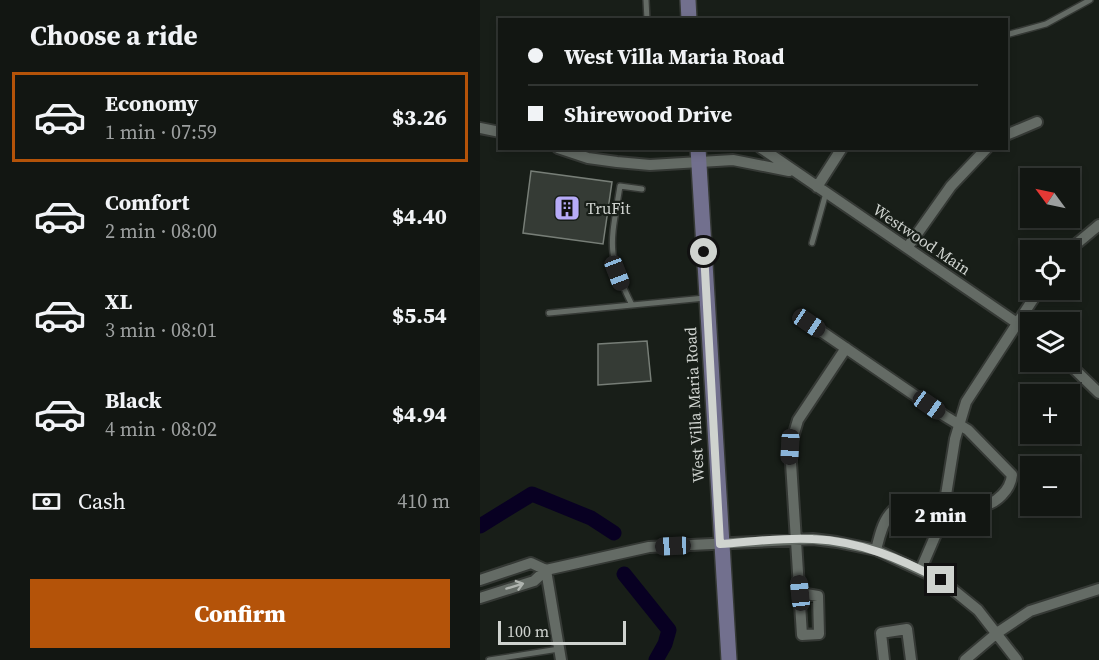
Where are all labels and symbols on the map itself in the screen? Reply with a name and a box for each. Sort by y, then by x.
north arrow [1020,168,1080,228]
building icon: TruFit [552,193,582,223]
place label: TruFit [586,197,631,219]
street label: Westwood Main [869,198,976,280]
route start [690,238,717,265]
car [602,253,632,293]
car [789,305,829,341]
street label: West Villa Maria Road [679,327,709,483]
car [909,387,949,423]
car [780,429,800,465]
callout: 2 min [892,493,990,535]
car [655,536,691,556]
route end [927,566,954,593]
car [789,574,811,612]
one-way arrow [505,580,524,591]
scale bar [498,618,626,646]

